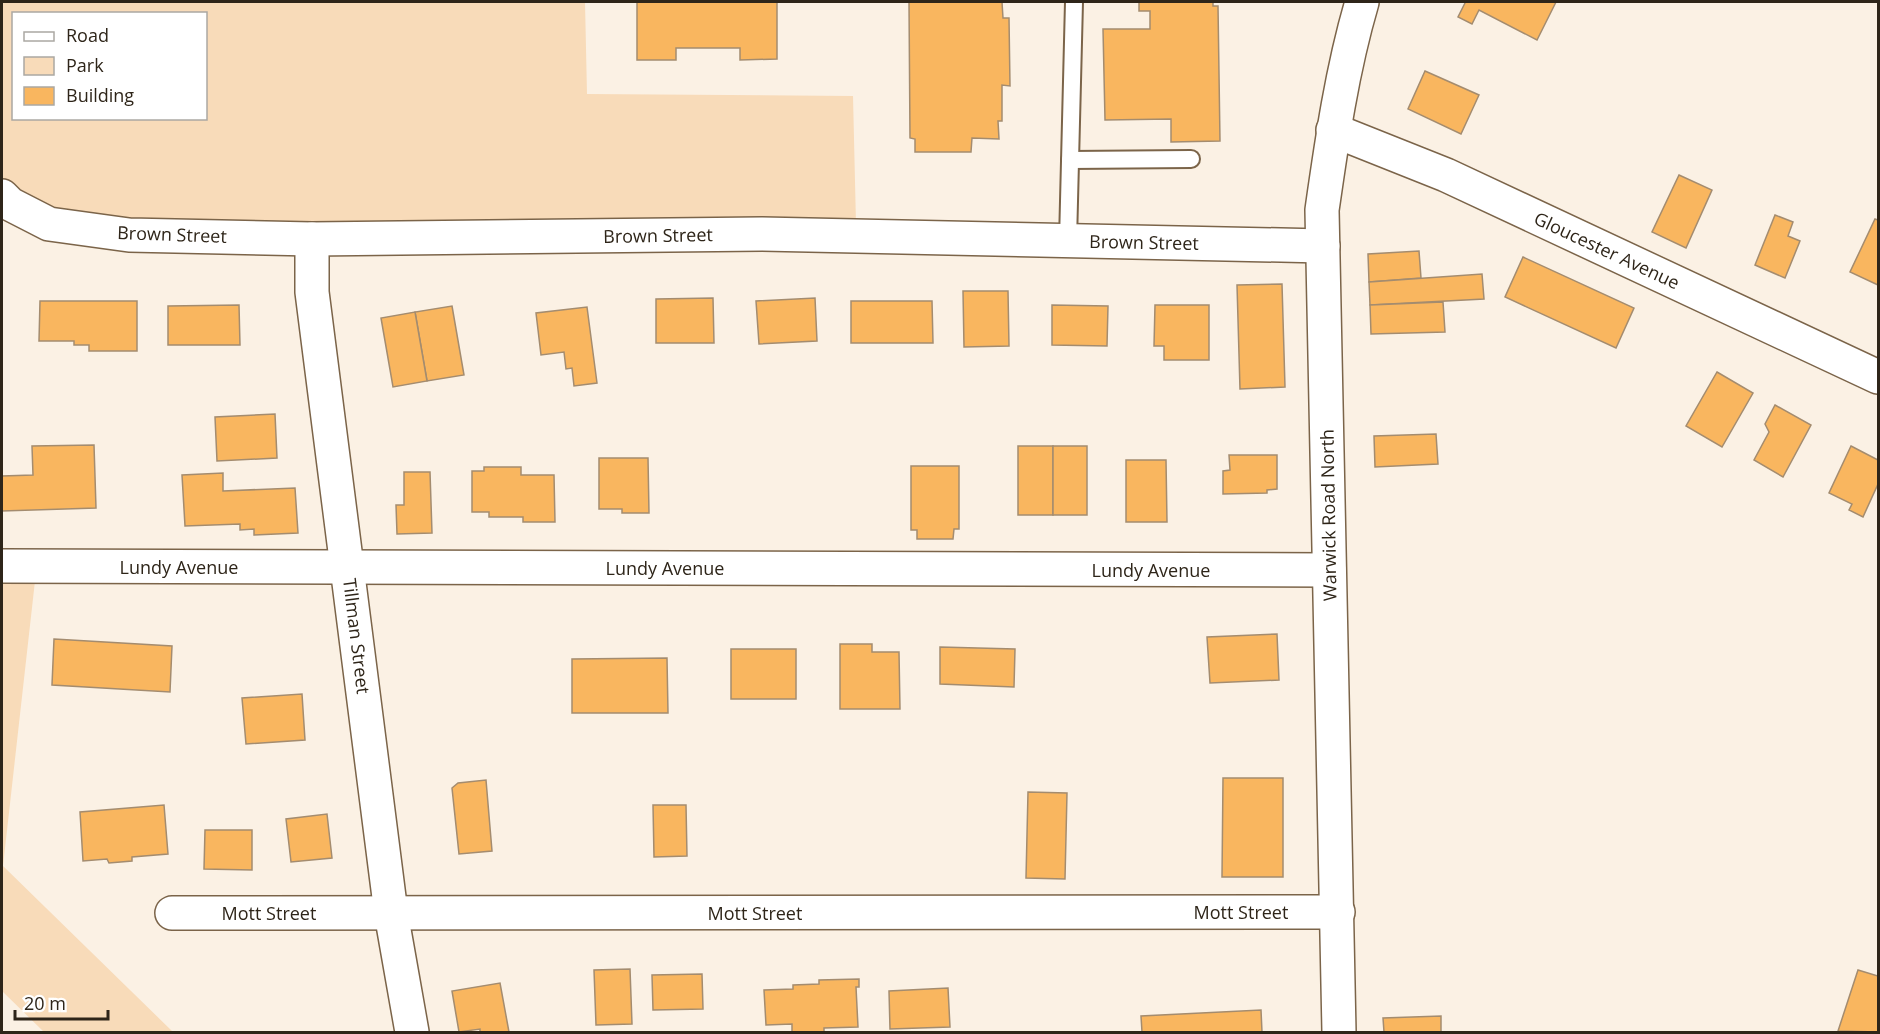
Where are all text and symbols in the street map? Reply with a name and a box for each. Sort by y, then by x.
legend [12,12,207,120]
text: Road [66,23,109,47]
text: Park [66,53,104,77]
text: Building [66,83,134,107]
street label: Gloucester Avenue [1530,206,1684,294]
street label: Brown Street [117,220,227,248]
street label: Brown Street [603,222,713,248]
street label: Brown Street [1089,229,1199,255]
street label: Warwick Road North [1315,429,1341,601]
street label: Lundy Avenue [120,555,238,579]
street label: Lundy Avenue [606,556,724,580]
street label: Lundy Avenue [1092,558,1210,582]
street label: Tillman Street [338,577,376,695]
street label: Mott Street [1194,900,1288,924]
street label: Mott Street [222,901,316,925]
street label: Mott Street [708,901,802,925]
scale bar [15,983,108,1021]
text: 20 m [24,991,66,1015]

